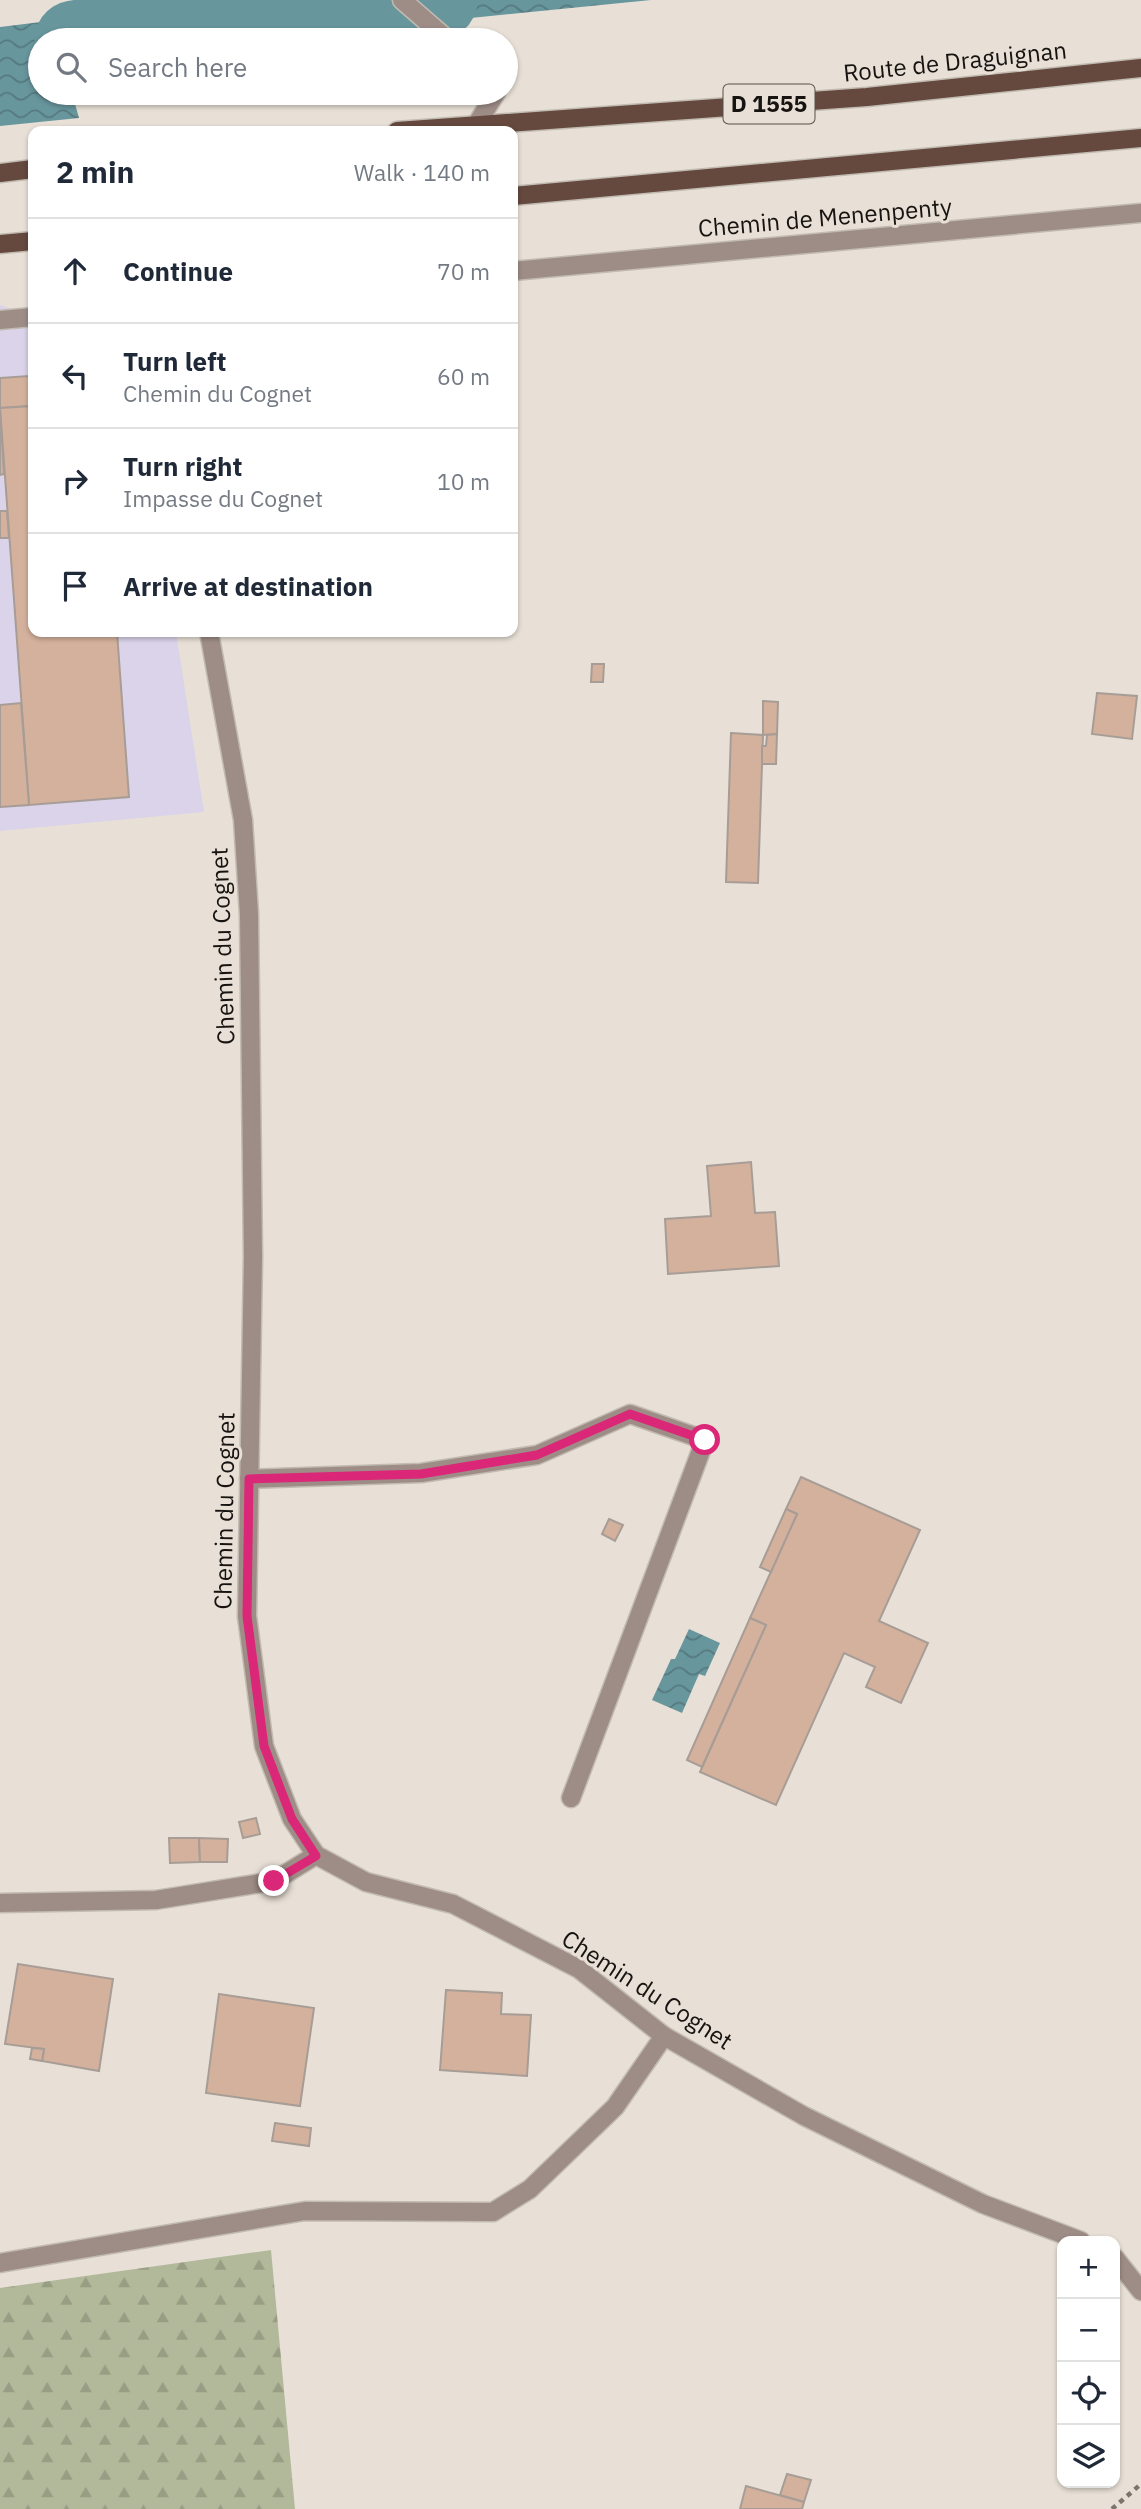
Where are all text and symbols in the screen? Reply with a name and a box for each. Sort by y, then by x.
search box [28,28,518,105]
street label: Route de Draguignan [842,33,1068,89]
icon: search [52,48,90,86]
text: Search here [108,50,247,84]
road number: D 1555 [724,85,814,124]
text: 2 min [56,152,134,191]
text: Walk · 140 m [354,157,490,187]
street label: Chemin de Menenpenty [697,190,953,244]
icon: ahead [56,252,94,290]
text: Continue [123,254,233,288]
text: 70 m [437,256,490,286]
text: Turn left [123,344,226,378]
icon: left [56,357,94,395]
text: 60 m [437,361,490,391]
text: Chemin du Cognet [123,378,312,408]
text: Turn right [123,449,242,483]
icon: right [56,462,94,500]
text: 10 m [437,466,490,496]
text: Impasse du Cognet [123,483,323,513]
icon: arrive [56,567,94,605]
text: Arrive at destination [123,569,373,603]
street label: Chemin du Cognet [203,847,241,1045]
street label: Chemin du Cognet [206,1412,242,1610]
route start [689,1424,720,1455]
route end [258,1865,289,1896]
street label: Chemin du Cognet [556,1922,739,2056]
map controls [1057,2236,1120,2488]
button: + [1057,2236,1120,2299]
button: − [1057,2299,1120,2362]
button: locate [1057,2362,1120,2425]
button: layers [1057,2425,1120,2488]

